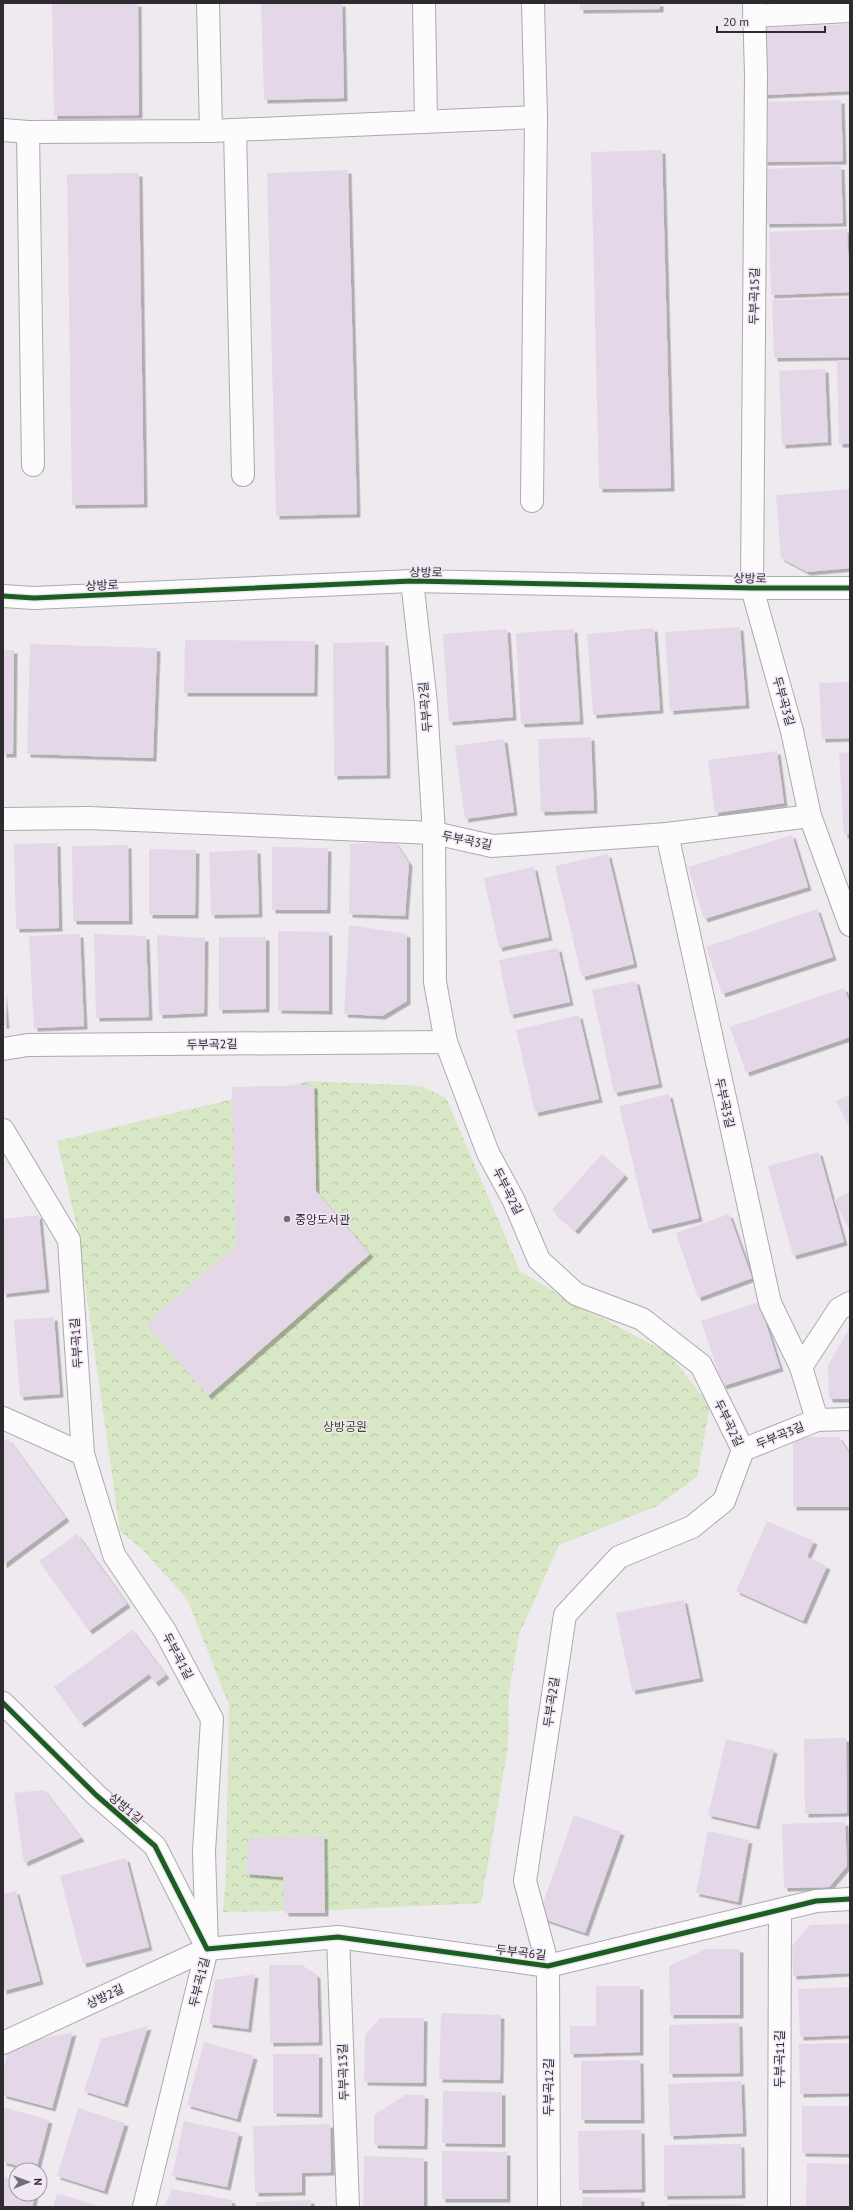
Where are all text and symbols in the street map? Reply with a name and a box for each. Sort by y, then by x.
scale bar [717,8,825,34]
text: 20 m [723,14,749,29]
street label: 두부곡15길 [746,267,762,325]
street label: 상방로 [409,564,443,580]
street label: 상방로 [733,570,767,586]
street label: 상방로 [85,577,119,593]
street label: 두부곡3길 [770,675,798,727]
street label: 두부곡2길 [415,681,435,733]
street label: 두부곡3길 [441,828,493,852]
street label: 두부곡2길 [187,1036,237,1052]
street label: 두부곡3길 [712,1077,738,1129]
street label: 두부곡2길 [490,1165,526,1217]
place label: 중앙도서관 [295,1212,350,1227]
marker: 중앙도서관 [282,1214,292,1224]
street label: 두부곡1길 [67,1317,85,1369]
street label: 두부곡2길 [711,1397,747,1449]
park label: 상방공원 [323,1419,367,1434]
street label: 두부곡3길 [754,1419,806,1451]
street label: 두부곡1길 [159,1630,197,1682]
street label: 두부곡2길 [540,1676,562,1728]
street label: 상방1길 [106,1789,146,1827]
street label: 두부곡6길 [495,1941,547,1963]
street label: 두부곡1길 [186,1956,212,2008]
street label: 상방2길 [84,1981,126,2011]
street label: 두부곡11길 [772,2030,787,2088]
street label: 두부곡13길 [335,2043,351,2101]
street label: 두부곡12길 [541,2058,556,2116]
north arrow [8,2162,48,2202]
text: N [31,2178,45,2186]

